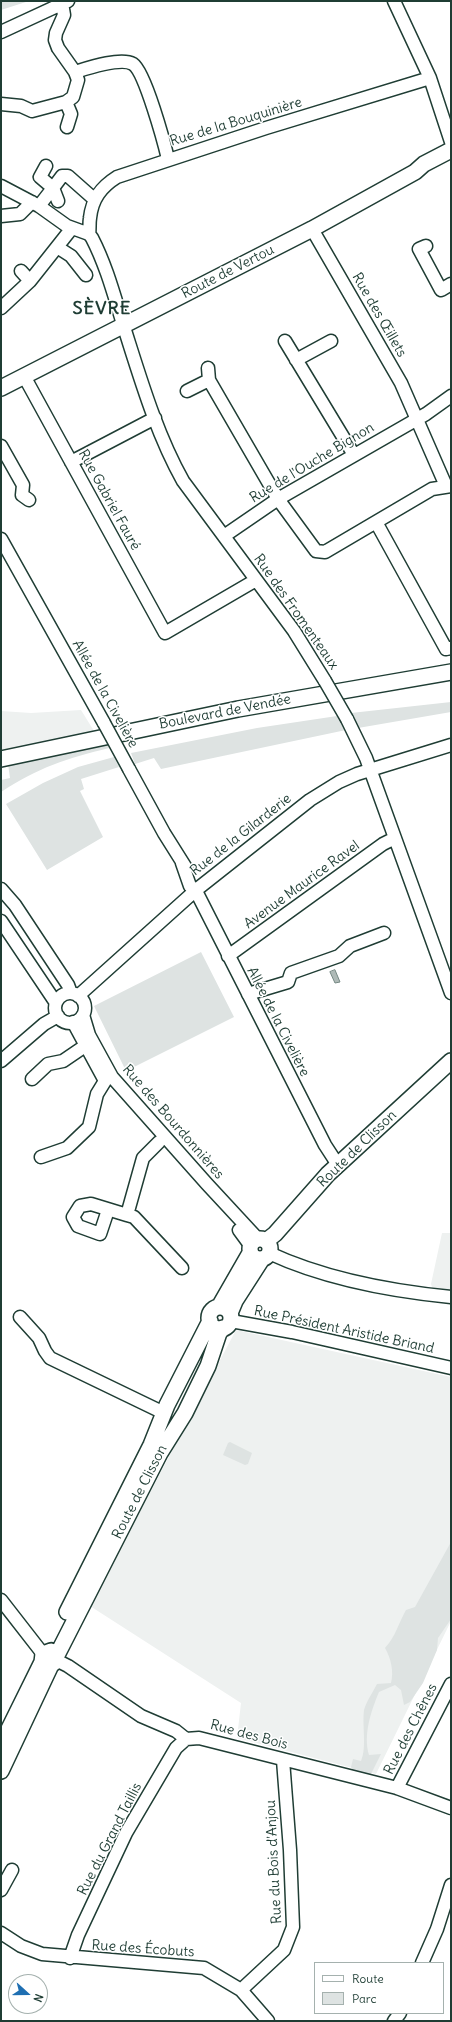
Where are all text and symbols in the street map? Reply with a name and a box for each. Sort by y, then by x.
street label: Rue de la Bouquinière [168,94,304,150]
street label: Route de Vertou [179,241,277,303]
street label: Rue des Œillets [348,270,410,360]
district label: SÈVRE [73,298,131,320]
street label: Rue de l'Ouche Bignon [247,419,377,507]
street label: Rue Gabriel Fauré [74,447,144,553]
street label: Rue des Fromenteaux [250,551,342,673]
street label: Allée de la Civelière [68,637,142,751]
street label: Boulevard de Vendée [158,691,292,733]
street label: Rue de la Gilarderie [187,790,295,880]
street label: Avenue Maurice Ravel [241,837,363,933]
street label: Allée de la Civelière [243,964,313,1080]
street label: Rue des Bourdonnières [119,1061,227,1183]
street label: Route de Clisson [314,1107,400,1191]
street label: Rue Président Aristide Briand [252,1303,436,1357]
street label: Route de Clisson [109,1442,171,1542]
street label: Rue des Chênes [381,1681,441,1777]
street label: Rue des Bois [208,1717,290,1753]
street label: Rue du Grand Taillis [74,1780,146,1898]
street label: Rue du Bois d'Anjou [262,1800,286,1924]
street label: Rue des Écobuts [91,1937,195,1961]
legend [314,1962,444,2014]
text: Route [352,1971,384,1986]
north arrow [8,1974,48,2014]
text: Parc [352,1991,377,2006]
text: N [30,1992,46,2004]

